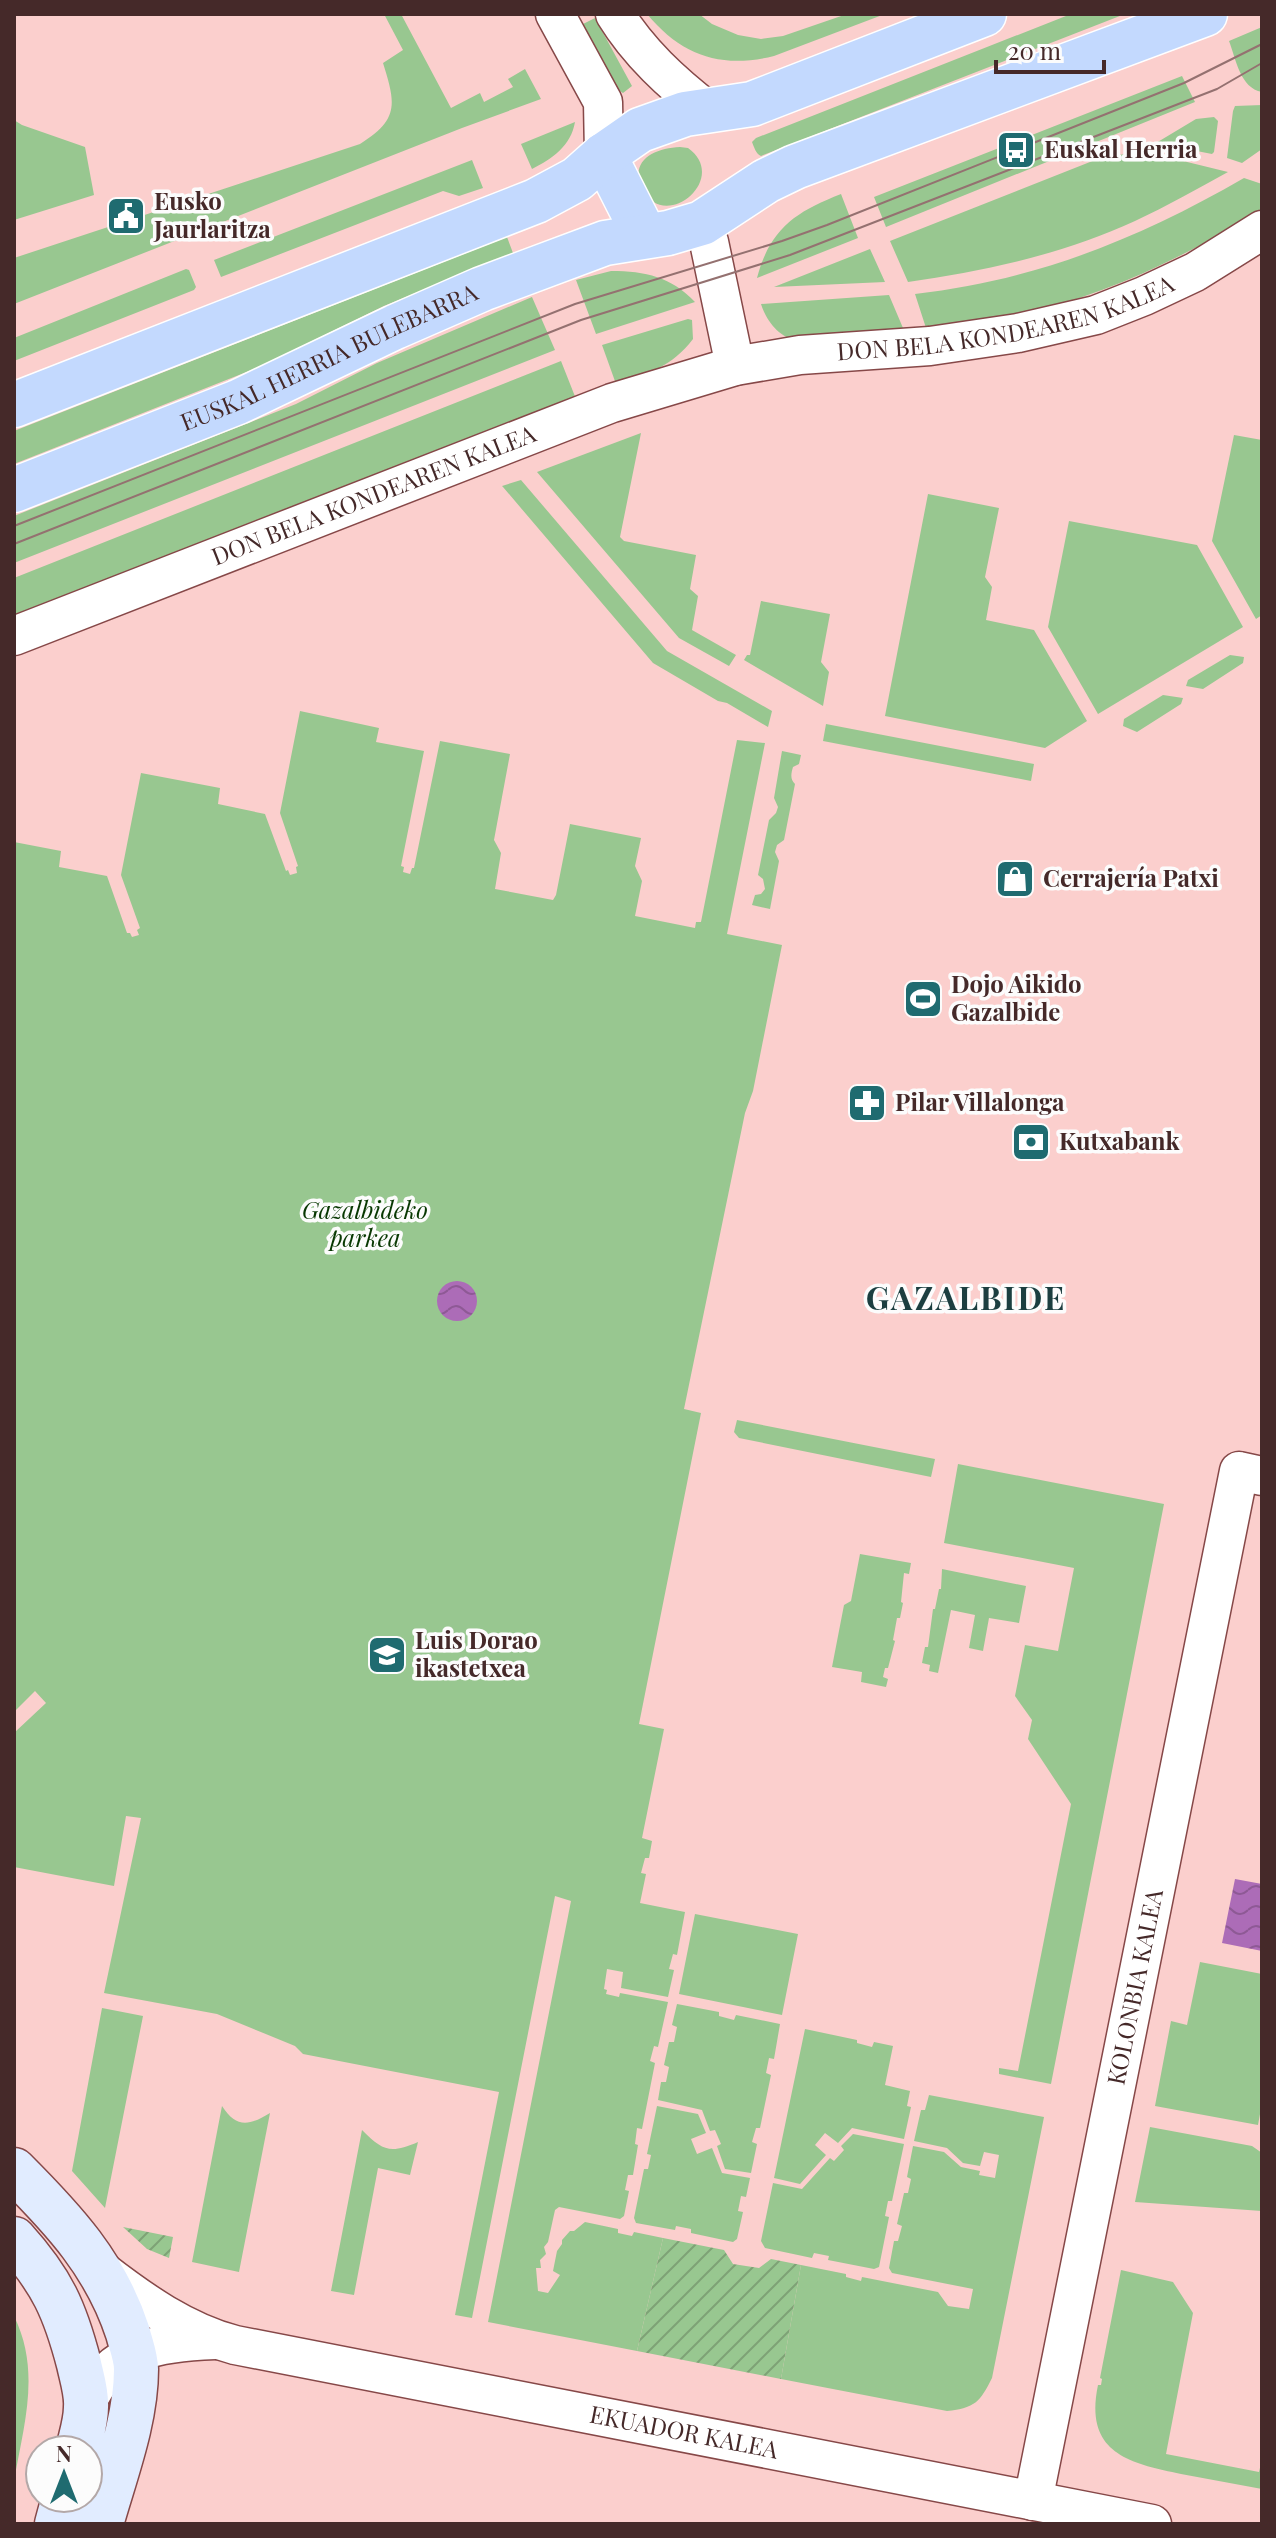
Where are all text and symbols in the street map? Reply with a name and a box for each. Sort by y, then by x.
scale bar [996,24,1104,74]
text: 20 m [1008,34,1061,66]
bus stop icon: Euskal Herria [995,129,1037,171]
place label: Euskal Herria [1044,132,1198,164]
place label: Eusko Jaurlaritza [153,184,271,244]
public building icon: Eusko Jaurlaritza [105,195,147,237]
street label: DON BELA KONDEAREN KALEA [836,266,1179,366]
street label: EUSKAL HERRIA BULEBARRA [175,275,483,437]
street label: DON BELA KONDEAREN KALEA [206,416,540,572]
shop icon: Cerrajería Patxi [994,858,1036,900]
place label: Cerrajería Patxi [1043,861,1219,893]
place label: Dojo Aikido Gazalbide [951,967,1082,1027]
sports icon: Dojo Aikido Gazalbide [902,978,944,1020]
pharmacy icon: Pilar Villalonga [846,1082,888,1124]
place label: Pilar Villalonga [895,1085,1065,1117]
bank icon: Kutxabank [1010,1121,1052,1163]
place label: Kutxabank [1059,1124,1180,1156]
park label: Gazalbideko parkea [302,1193,428,1253]
district label: GAZALBIDE [866,1275,1066,1318]
place label: Luis Dorao ikastetxea [415,1623,538,1683]
school or university icon: Luis Dorao ikastetxea [366,1634,408,1676]
street label: KOLONBIA KALEA [1099,1885,1169,2088]
street label: EKUADOR KALEA [587,2397,782,2465]
north arrow [24,2434,104,2514]
text: N [56,2438,72,2468]

